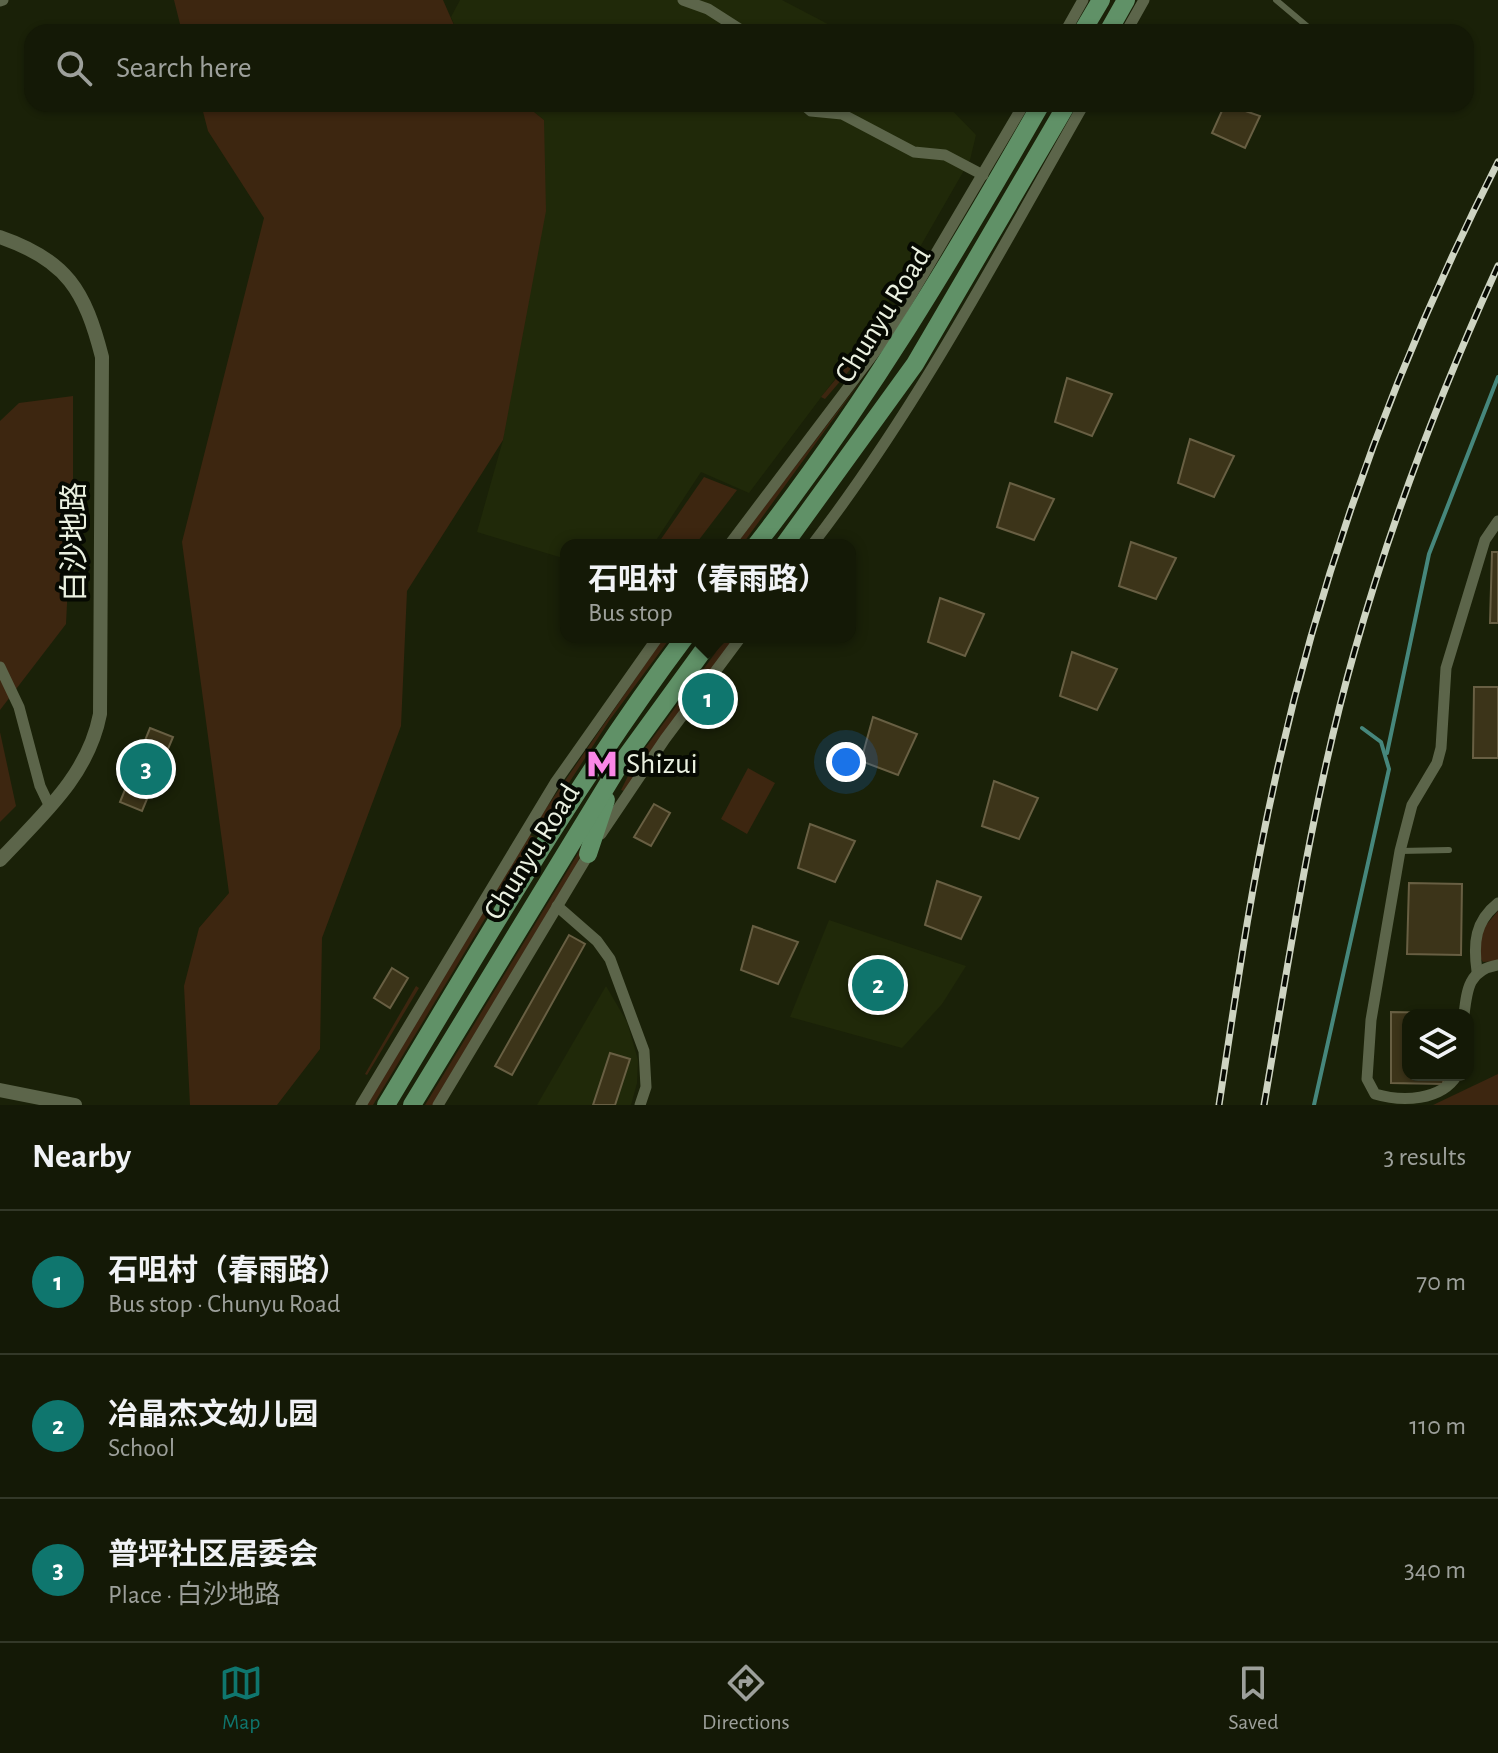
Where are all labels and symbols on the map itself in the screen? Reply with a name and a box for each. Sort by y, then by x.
street label: Chunyu Road [830,242,936,388]
street label: 白沙地路 [58,482,90,602]
pin: 1 [682,669,734,729]
pin: 3 [120,739,172,799]
your location [826,742,866,782]
metro station icon: Shizui [585,747,619,781]
place label: Shizui [626,749,698,779]
street label: Chunyu Road [479,779,585,925]
pin: 2 [852,955,904,1015]

